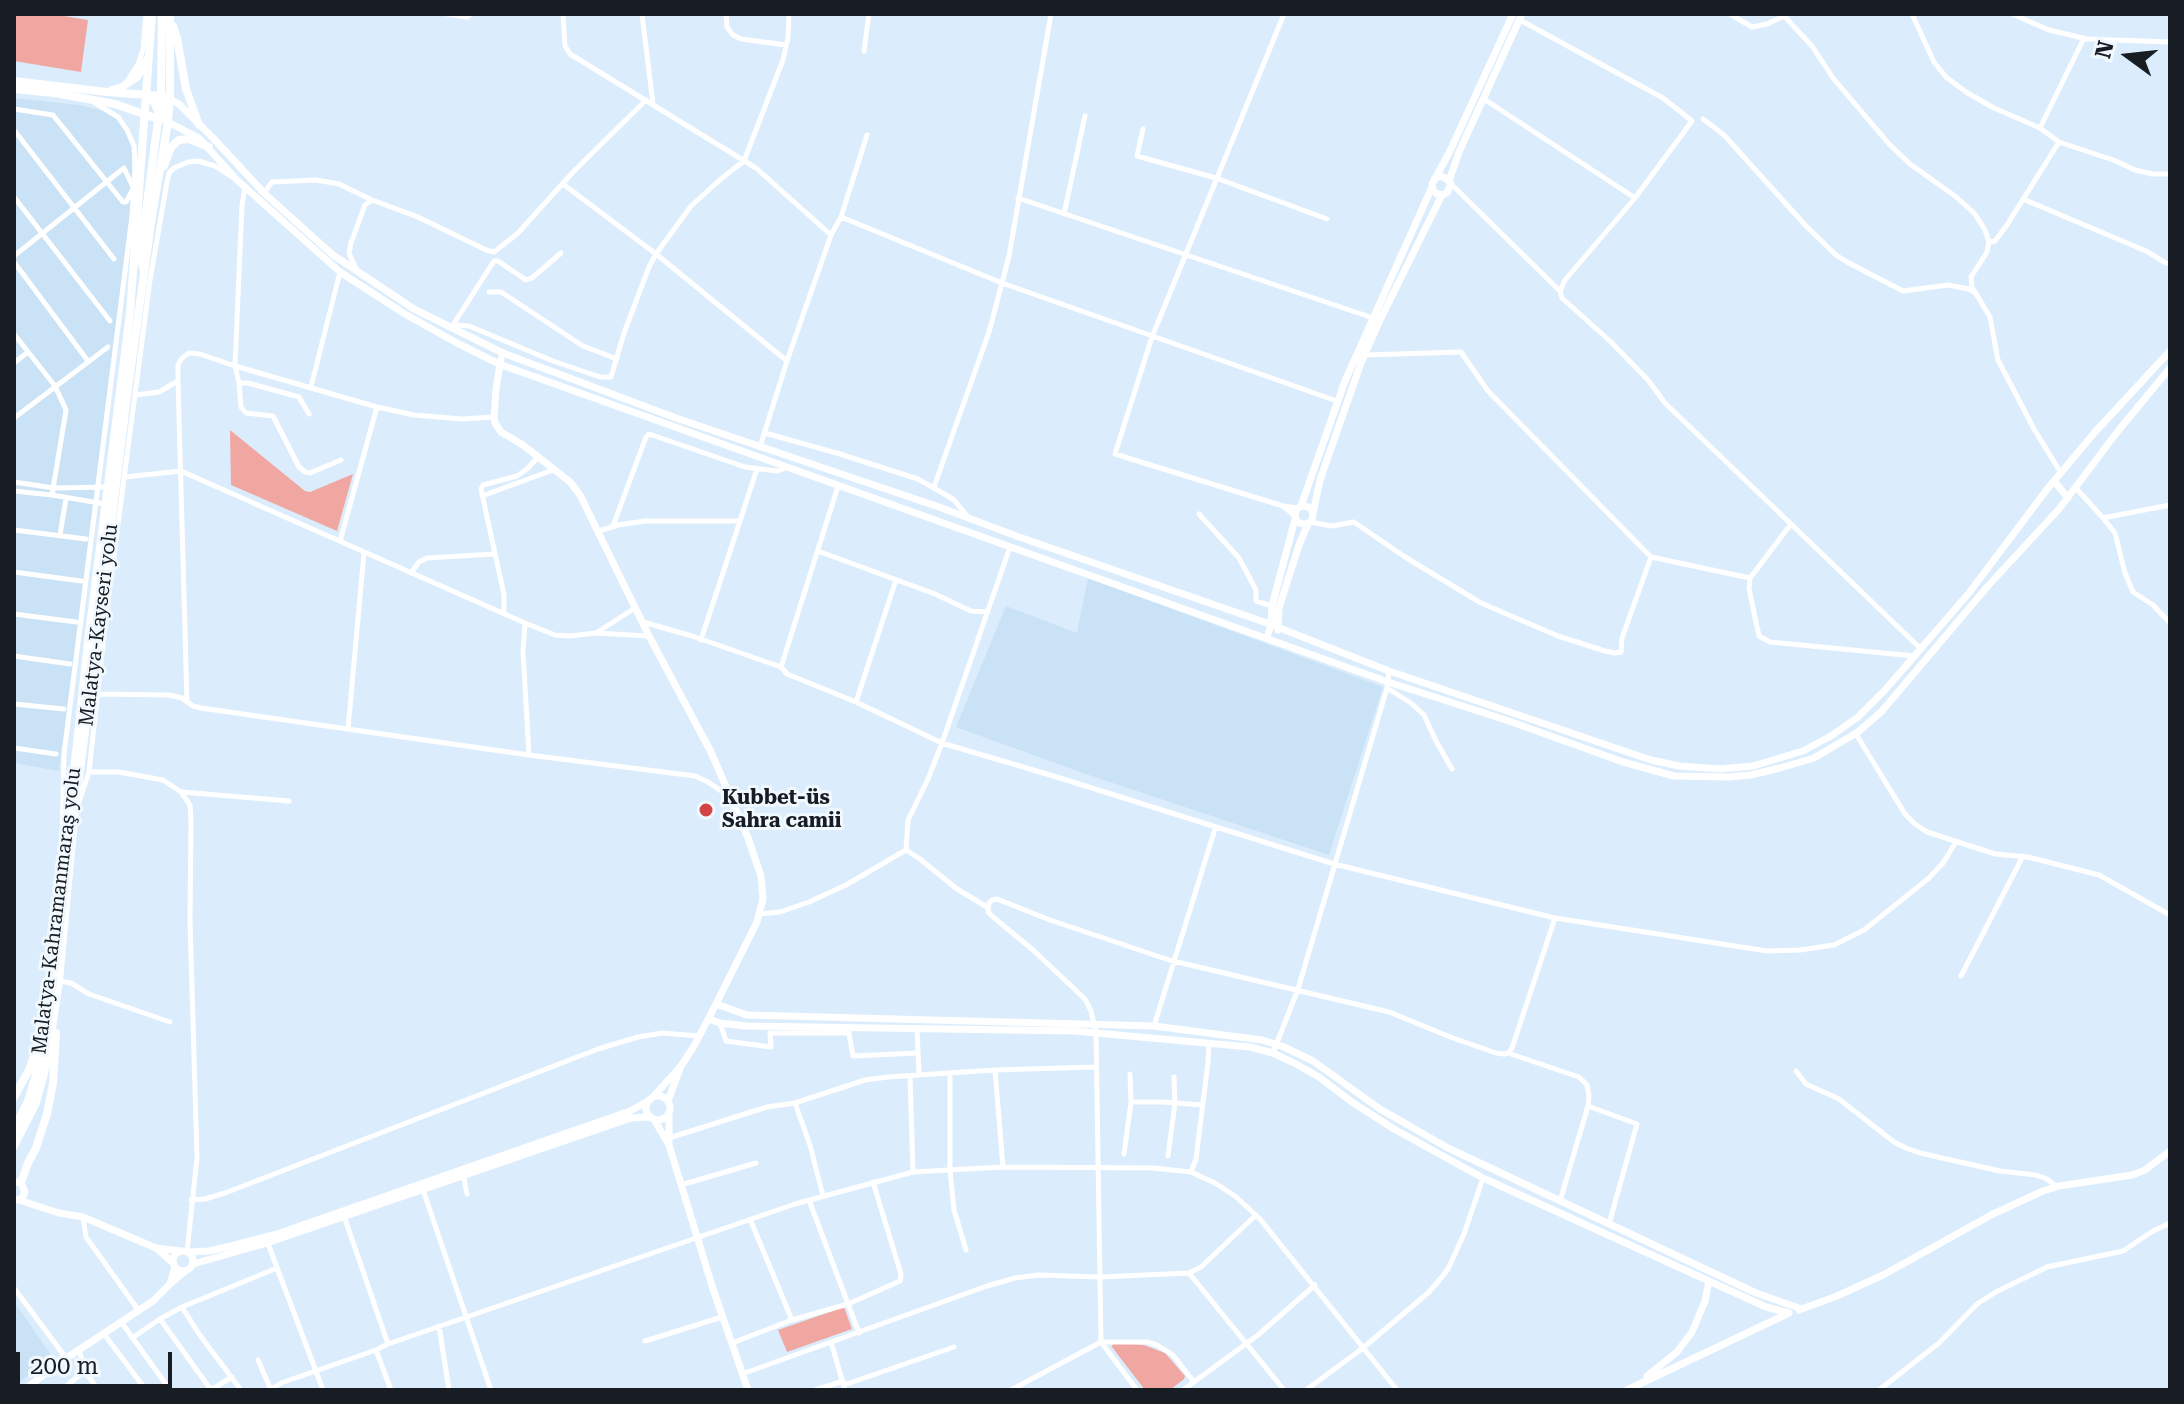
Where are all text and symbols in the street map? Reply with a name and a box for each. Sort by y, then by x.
north arrow [2088,16,2168,96]
text: N [2090,38,2119,61]
street label: Malatya-Kayseri yolu [75,522,123,728]
street label: Malatya-Kahramanmaraş yolu [27,766,87,1056]
place label: Kubbet-üs Sahra camii [722,786,841,833]
marker: Kubbet-üs Sahra camii [697,801,715,819]
scale bar [20,1336,176,1386]
text: 200 m [30,1352,98,1380]

